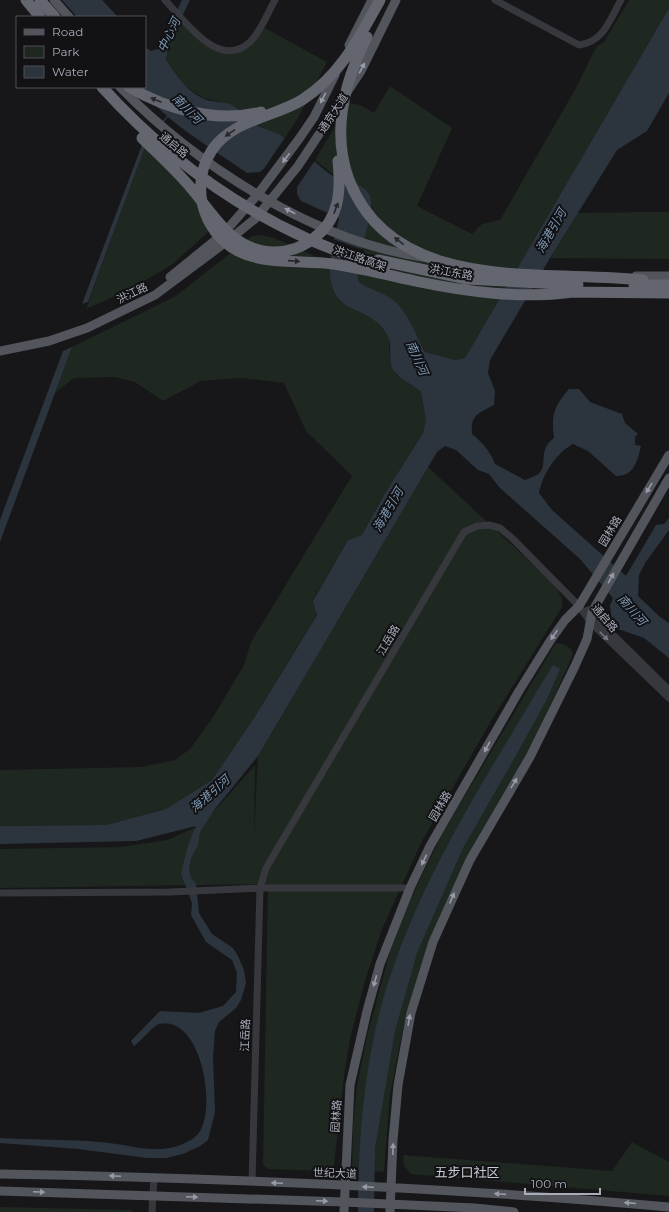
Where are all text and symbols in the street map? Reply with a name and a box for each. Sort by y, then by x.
water label: 中心河 [154,14,184,54]
legend [16,16,146,88]
text: Road [52,24,83,39]
text: Park [52,44,80,59]
one-way arrow [359,62,365,74]
text: Water [52,64,89,79]
water label: 南川河 [169,91,207,128]
street label: 通京大道 [315,91,351,135]
one-way arrow [320,92,327,104]
one-way arrow [150,97,161,103]
street label: 通启路 [157,129,191,161]
one-way arrow [225,129,235,137]
one-way arrow [281,152,290,163]
one-way arrow [333,201,339,213]
water label: 海港引河 [532,204,570,255]
one-way arrow [285,208,296,214]
one-way arrow [393,237,404,246]
street label: 洪江路高架 [332,242,388,274]
one-way arrow [288,258,300,264]
street label: 洪江东路 [428,261,474,283]
street label: 洪江路 [114,279,150,307]
water label: 南川河 [403,338,432,379]
water label: 海港引河 [369,483,407,534]
one-way arrow [645,483,653,493]
street label: 园林路 [596,513,624,549]
one-way arrow [608,572,614,584]
water label: 南川河 [615,591,651,630]
street label: 通启路 [589,601,621,635]
street label: 江岳路 [374,622,402,658]
one-way arrow [550,630,558,641]
one-way arrow [599,631,609,641]
one-way arrow [484,741,491,753]
water label: 海港引河 [187,771,234,815]
one-way arrow [510,777,517,789]
street label: 园林路 [426,788,454,824]
one-way arrow [421,855,427,866]
one-way arrow [449,892,455,903]
one-way arrow [372,975,378,987]
one-way arrow [406,1014,412,1026]
street label: 江岳路 [237,1018,253,1052]
street label: 园林路 [328,1099,344,1133]
one-way arrow [389,1143,396,1155]
district label: 五步口社区 [434,1164,500,1180]
street label: 世纪大道 [313,1165,357,1181]
scale bar [525,1170,600,1196]
one-way arrow [109,1173,121,1180]
text: 100 m [531,1176,567,1191]
one-way arrow [270,1180,283,1186]
one-way arrow [362,1183,374,1190]
one-way arrow [33,1189,46,1195]
one-way arrow [494,1191,506,1198]
one-way arrow [186,1193,198,1200]
one-way arrow [316,1198,329,1204]
one-way arrow [624,1200,636,1207]

